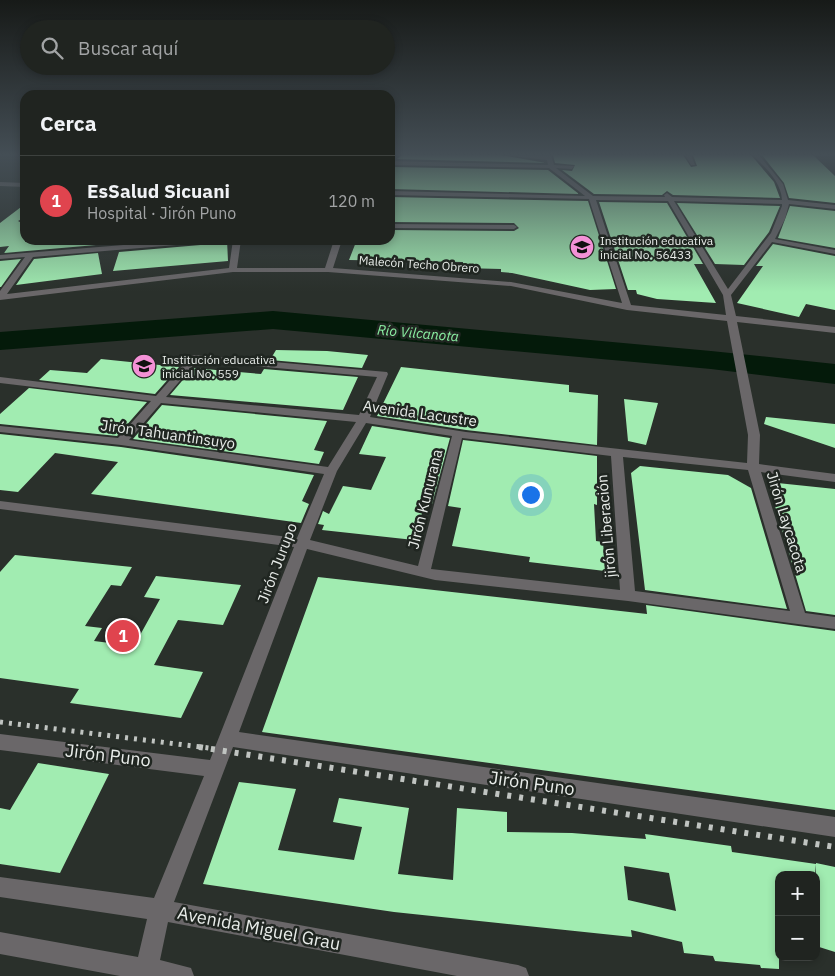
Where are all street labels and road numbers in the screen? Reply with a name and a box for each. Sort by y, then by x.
street label: Malecón Techo Obrero [358,252,480,276]
street label: Avenida Lacustre [362,396,478,430]
street label: Jirón Tahuantinsuyo [100,415,236,453]
street label: Jirón Kunurana [403,447,447,551]
street label: Jirón Laycacota [763,469,811,575]
street label: jirón Liberación [592,474,620,578]
street label: Jirón Jurupo [253,520,301,606]
street label: Jirón Puno [64,738,152,772]
street label: Jirón Puno [488,766,576,800]
street label: Avenida Miguel Grau [176,901,342,955]

